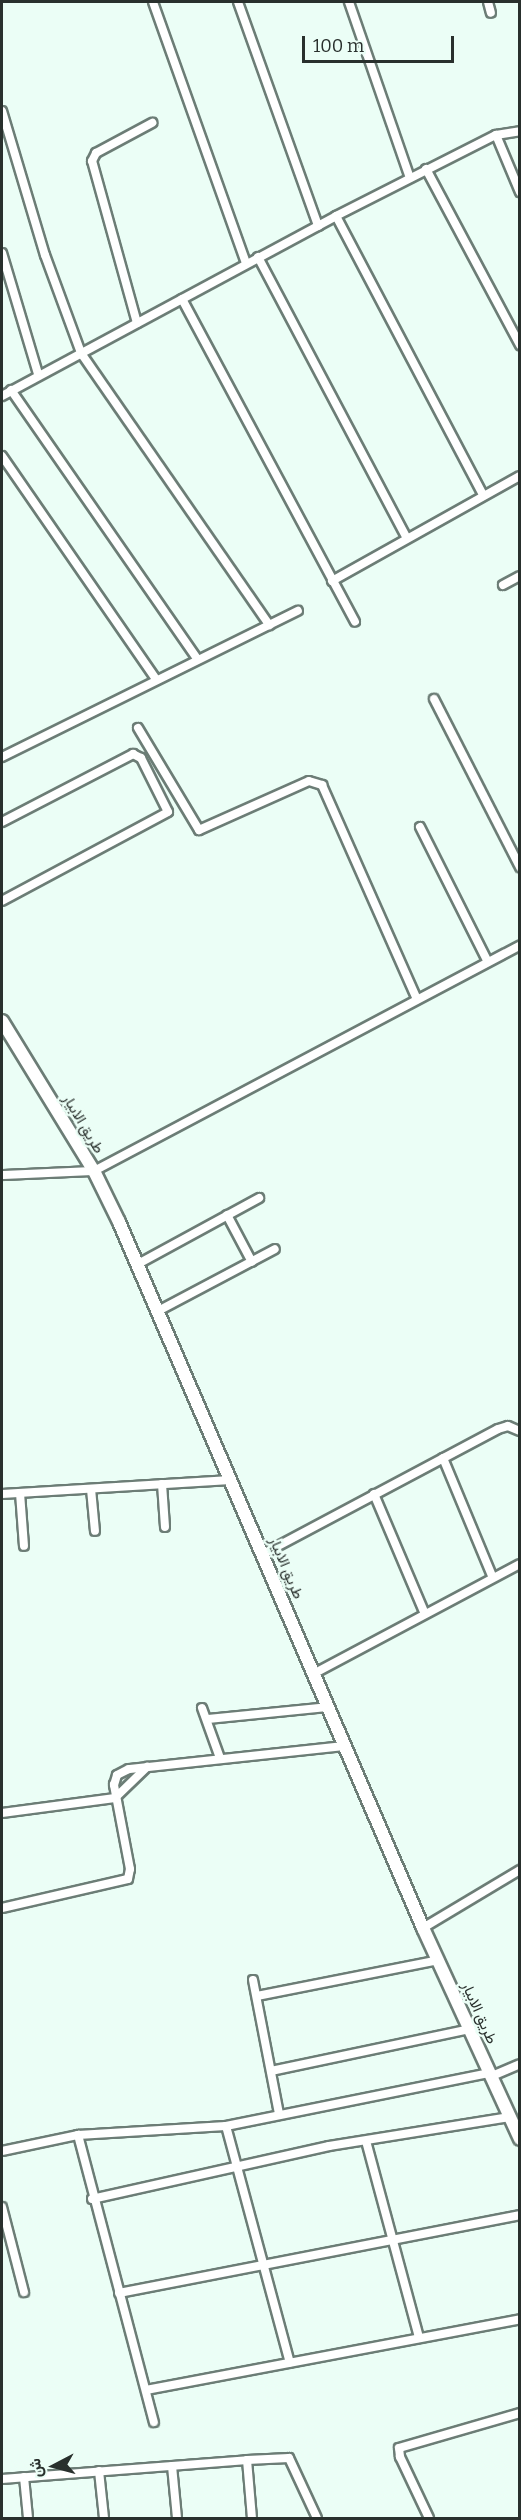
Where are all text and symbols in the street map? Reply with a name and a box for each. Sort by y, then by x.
scale bar [305,24,456,62]
text: 100 m [313,35,364,57]
street label: طريق الابيار [58,1091,108,1157]
street label: طريق الابيار [265,1534,307,1602]
street label: طريق الابيار [457,1979,501,2047]
north arrow [24,2436,84,2496]
text: ش [25,2457,46,2478]

